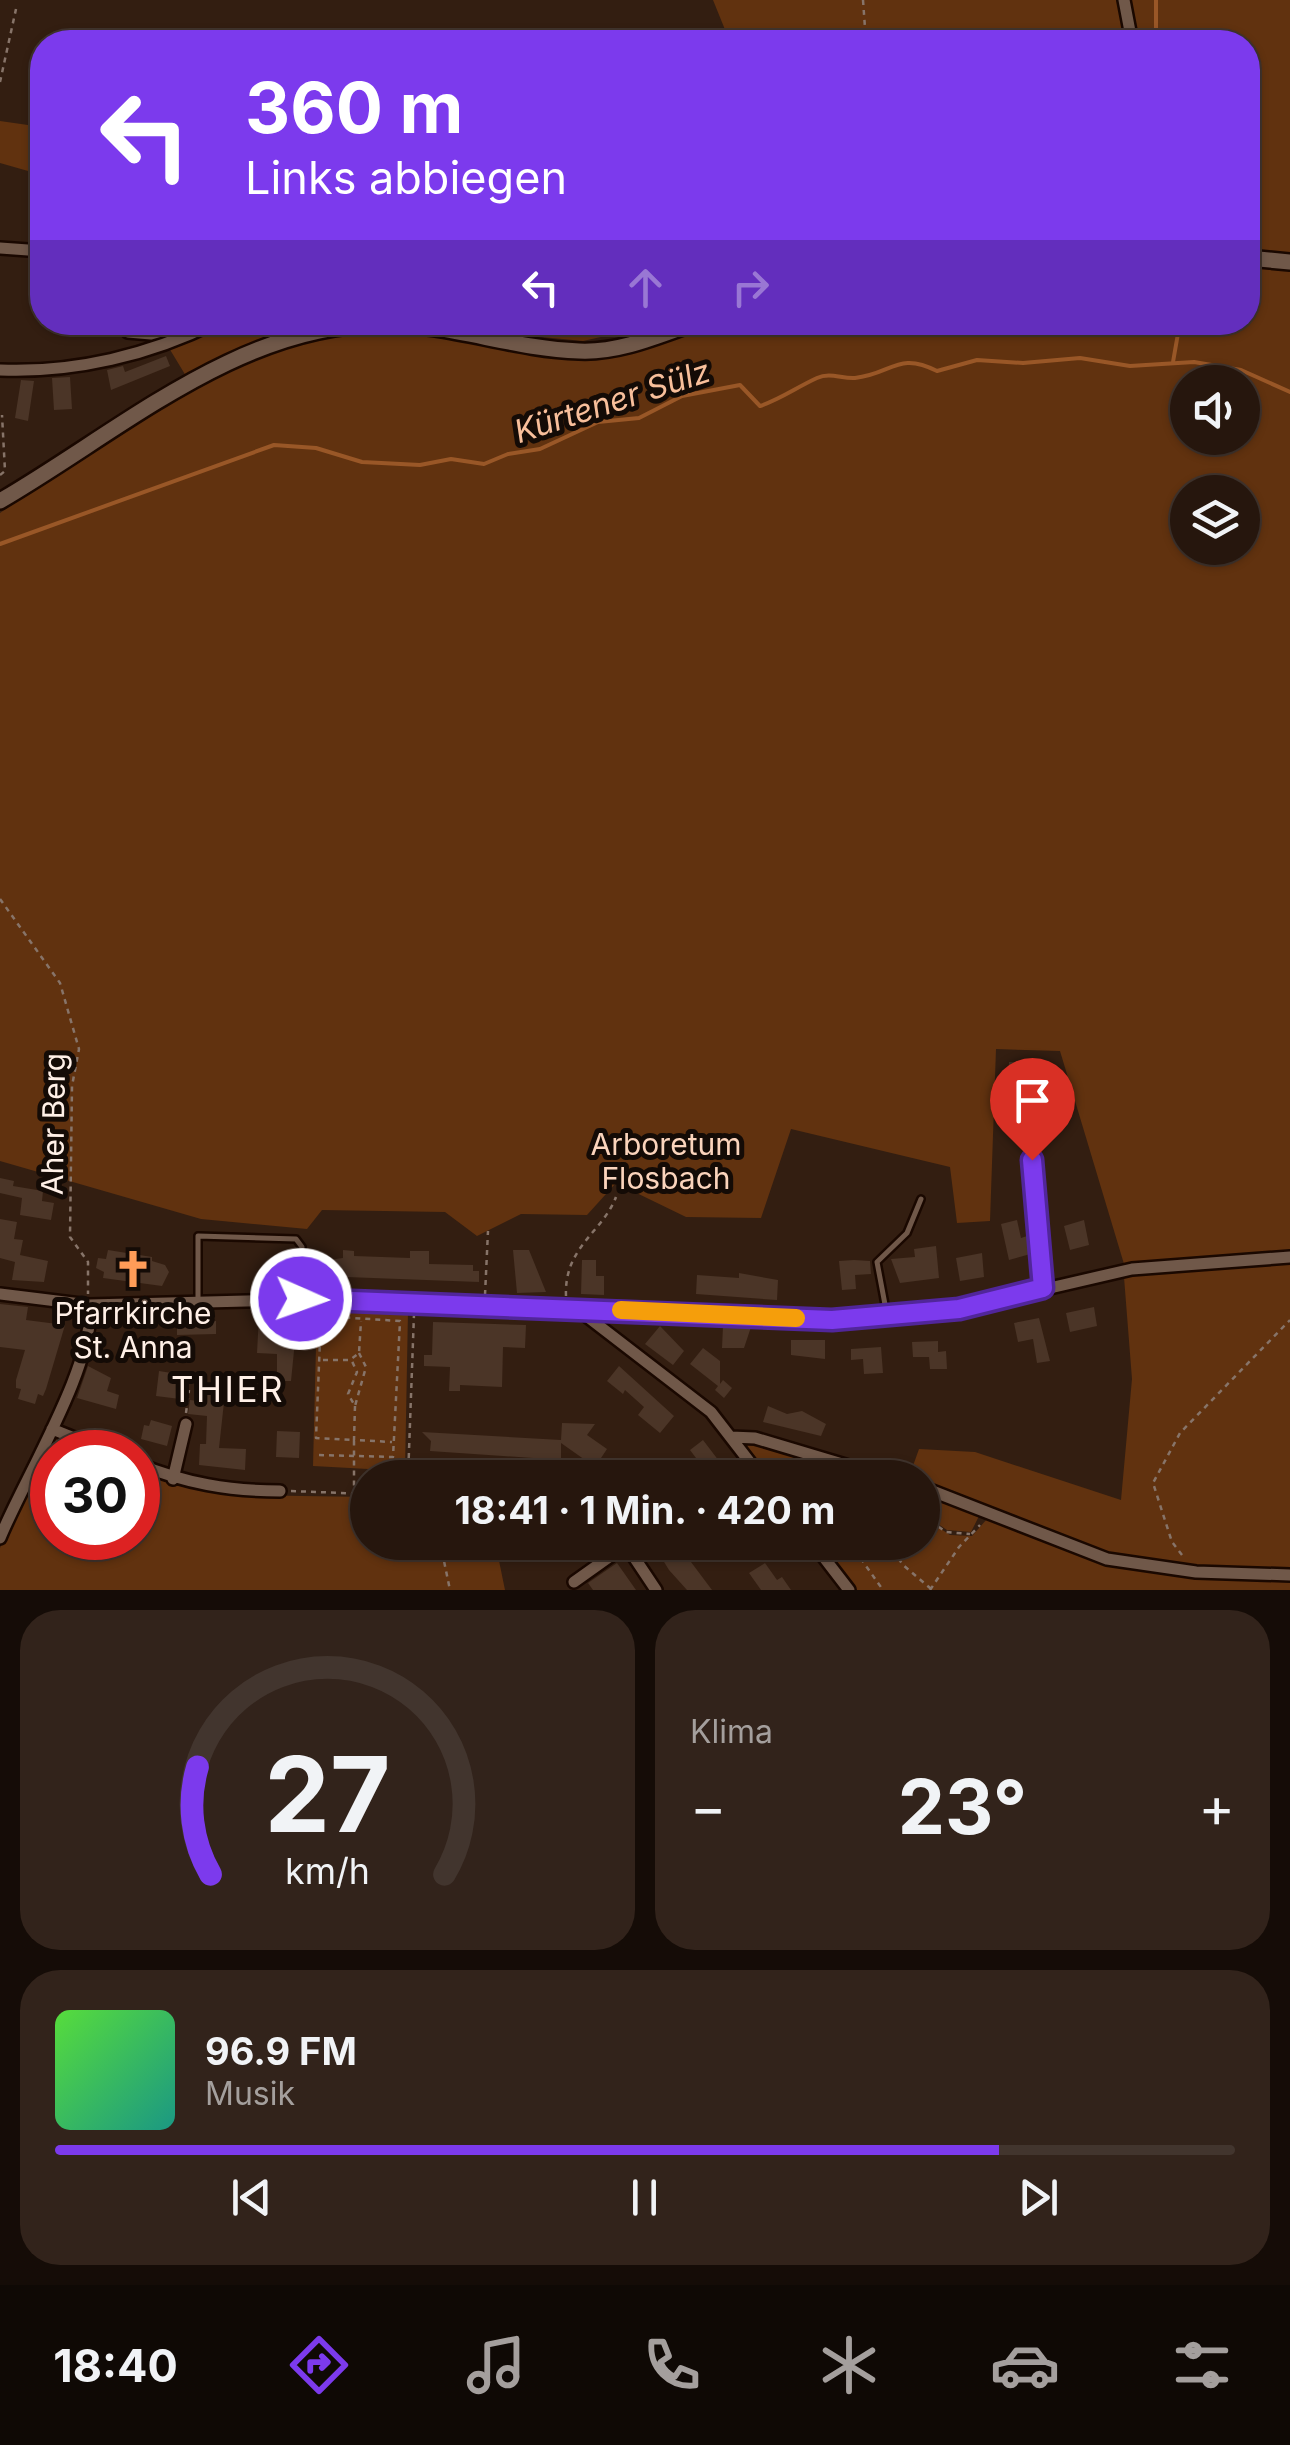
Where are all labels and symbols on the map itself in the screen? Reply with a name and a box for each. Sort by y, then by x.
water label: Kürtener Sülz [509,351,715,451]
street label: Aher Berg [34,1053,72,1195]
pin [990,1058,1075,1161]
park label: Arboretum Flosbach [591,1126,741,1196]
position arrow [249,1247,353,1351]
church icon: Pfarrkirche St. Anna [112,1248,154,1290]
place label: Pfarrkirche St. Anna [54,1295,212,1365]
district label: THIER [171,1368,285,1410]
speed limit sign: 30 [30,1430,160,1560]

